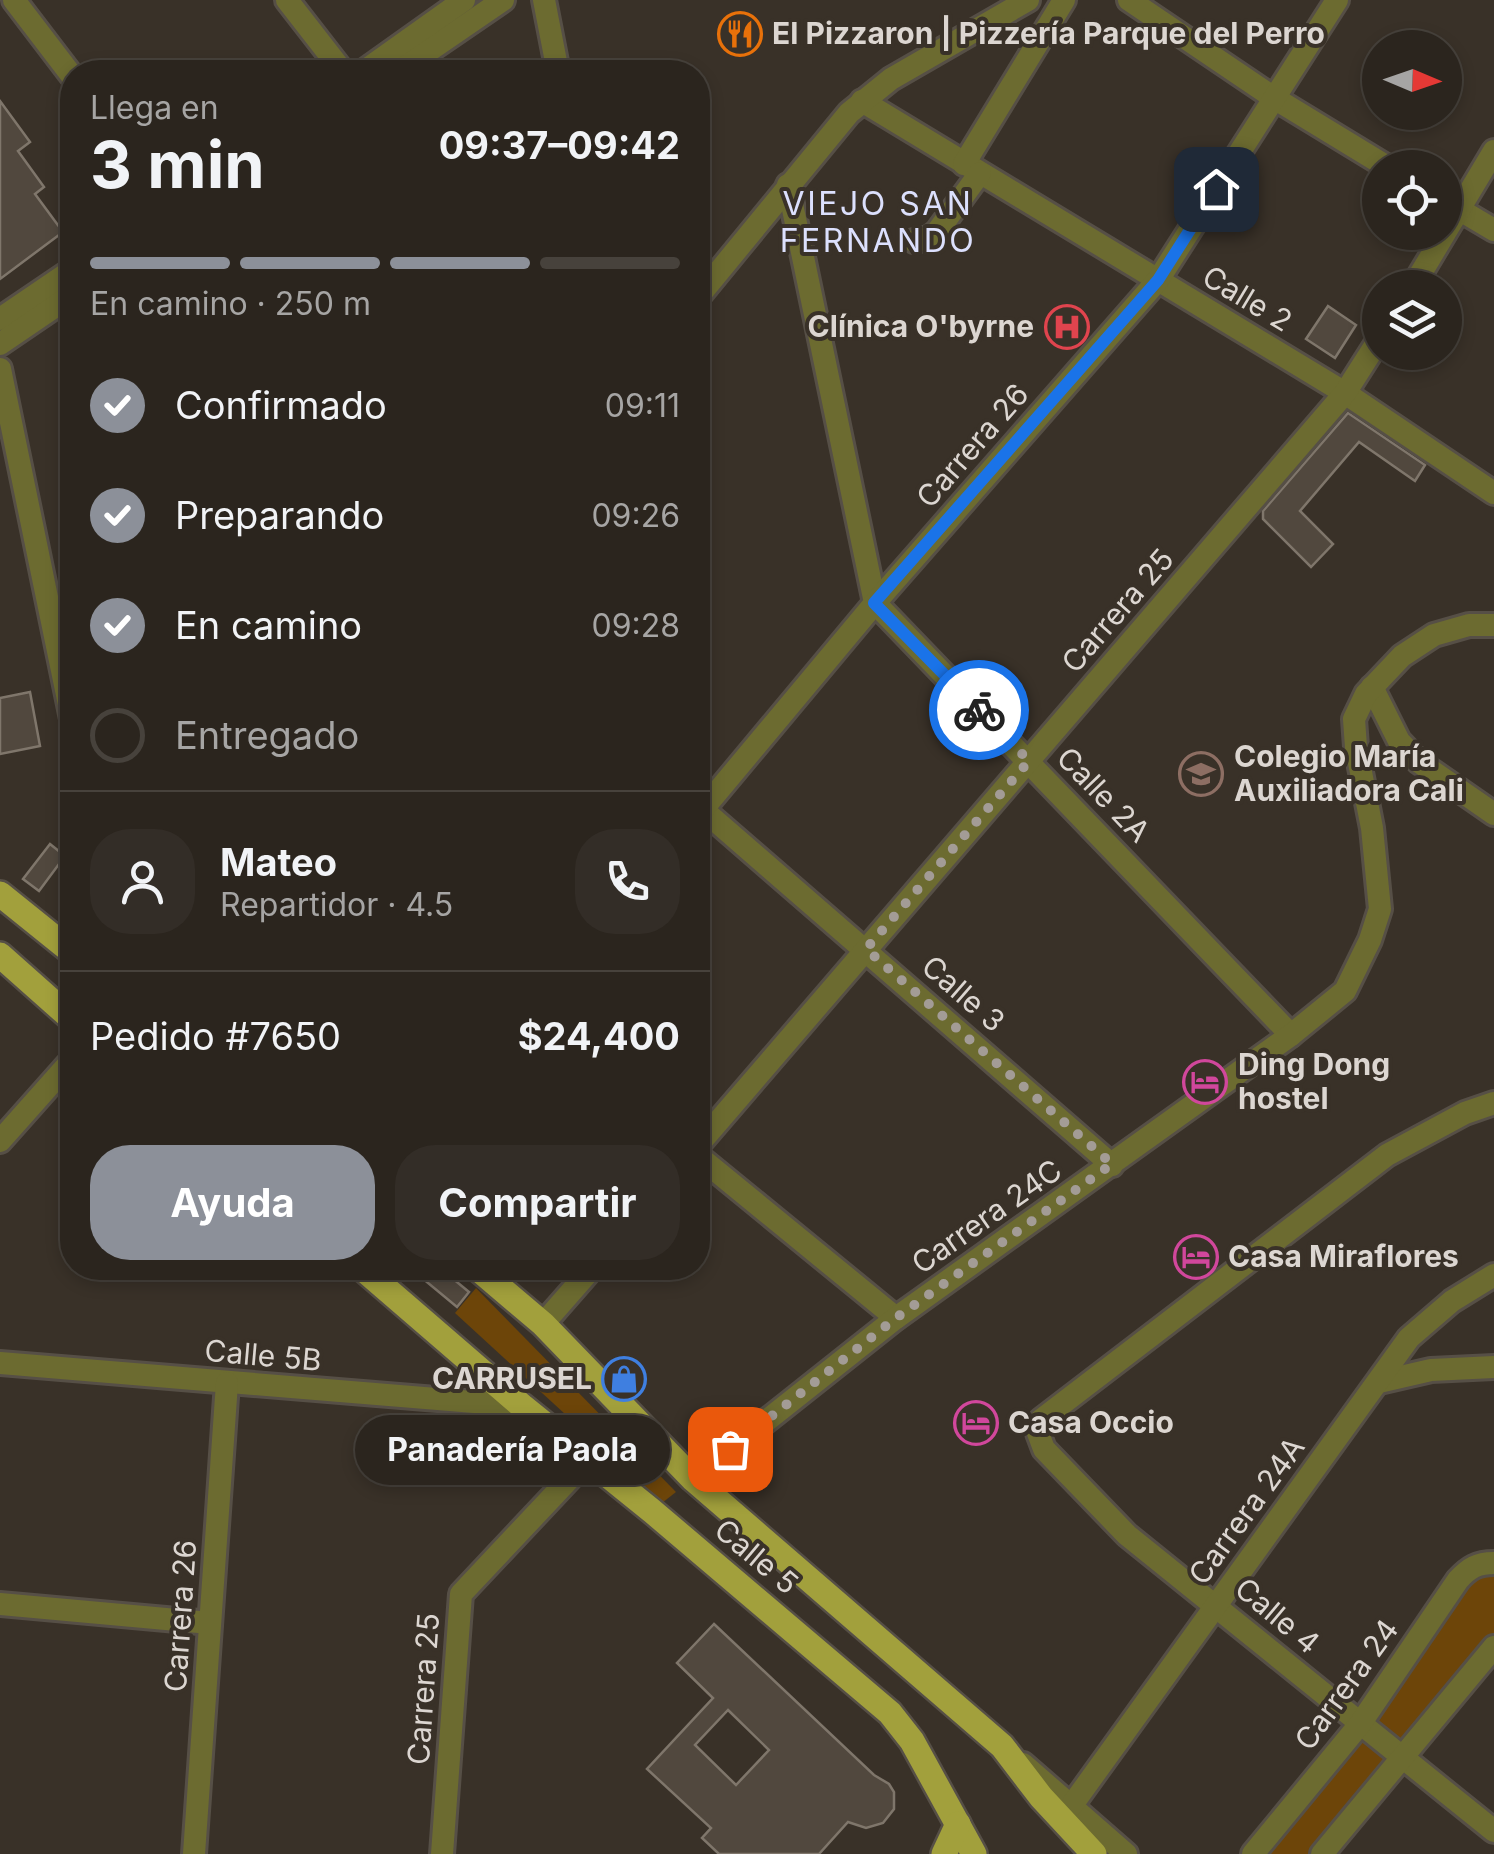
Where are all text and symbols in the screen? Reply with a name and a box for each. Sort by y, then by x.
restaurant icon: El Pizzaron | Pizzería Parque del Perro [717,11,763,57]
place label: El Pizzaron | Pizzería Parque del Perro [772,15,1325,51]
north arrow [1362,30,1462,130]
map controls [1362,30,1462,370]
text: Llega en [90,88,219,127]
text: 09:37–09:42 [439,122,680,168]
text: 3 min [90,125,265,204]
pin [1174,147,1259,232]
button: locate [1362,150,1462,250]
icon: home [1189,162,1244,217]
district label: VIEJO SAN FERNANDO [780,184,976,260]
street label: Calle 2 [1196,258,1299,339]
button: layers [1362,270,1462,370]
text: En camino · 250 m [90,284,371,323]
hospital icon: Clínica O'byrne [1044,304,1090,350]
place label: Clínica O'byrne [808,308,1034,344]
street label: Carrera 26 [909,376,1036,515]
icon: check [90,378,145,433]
text: Confirmado [175,382,387,428]
text: 09:11 [605,386,680,425]
icon: check [90,488,145,543]
text: Preparando [175,492,384,538]
text: 09:26 [591,496,680,535]
street label: Carrera 25 [1054,541,1181,679]
icon: check [90,598,145,653]
text: En camino [175,602,362,648]
text: 09:28 [591,606,680,645]
courier [929,660,1029,760]
icon: bike [952,683,1007,738]
text: Entregado [175,712,359,758]
place label: Colegio María Auxiliadora Cali [1234,738,1464,808]
street label: Calle 2A [1050,739,1158,849]
school or university icon: Colegio María Auxiliadora Cali [1178,751,1224,797]
button: person [90,829,195,934]
button: phone [575,829,680,934]
text: Mateo [220,839,337,885]
text: Repartidor · 4.5 [220,885,453,924]
street label: Calle 3 [915,948,1012,1039]
text: Pedido #7650 [90,1013,341,1059]
text: $24,400 [518,1013,680,1059]
place label: Ding Dong hostel [1238,1046,1390,1116]
hotel icon: Ding Dong hostel [1182,1059,1228,1105]
button: Ayuda [90,1145,375,1260]
button: Compartir [395,1145,680,1260]
street label: Carrera 24C [905,1151,1068,1281]
hotel icon: Casa Miraflores [1173,1234,1219,1280]
place label: Casa Miraflores [1228,1238,1459,1274]
street label: Calle 5B [203,1332,323,1378]
shop icon: CARRUSEL [601,1356,647,1402]
place label: CARRUSEL [432,1360,592,1396]
hotel icon: Casa Occio [953,1400,999,1446]
place label: Casa Occio [1008,1404,1174,1440]
pin [688,1407,773,1492]
callout: Panadería Paola [355,1414,670,1484]
icon: bag [703,1422,758,1477]
text: Panadería Paola [387,1430,638,1469]
street label: Carrera 24A [1181,1430,1312,1591]
street label: Calle 5 [708,1511,806,1601]
street label: Carrera 26 [157,1539,203,1693]
street label: Calle 4 [1228,1570,1327,1661]
street label: Carrera 25 [400,1612,446,1766]
street label: Carrera 24 [1287,1612,1406,1757]

